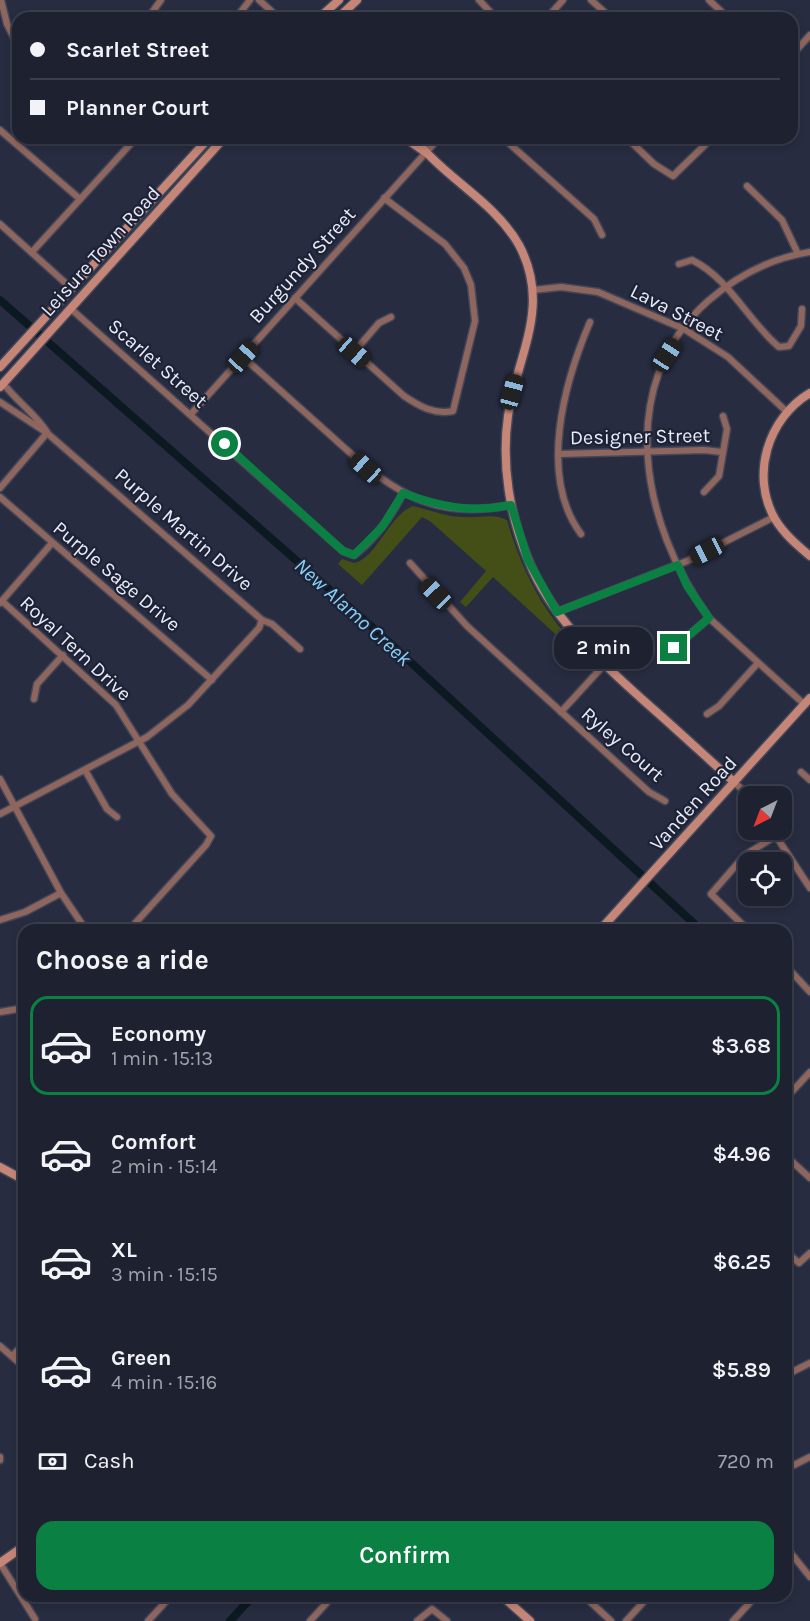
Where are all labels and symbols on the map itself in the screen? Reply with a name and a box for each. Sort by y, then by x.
street label: Leisure Town Road [36,182,165,321]
street label: Burgundy Street [244,202,361,328]
street label: Lava Street [627,279,727,346]
street label: Scarlet Street [103,314,212,413]
car [335,333,373,371]
car [650,335,684,375]
car [224,338,262,376]
car [499,372,525,412]
street label: Designer Street [570,424,711,449]
route start [211,430,238,457]
car [347,449,385,487]
street label: Purple Martin Drive [110,463,257,595]
street label: Purple Sage Drive [48,517,185,636]
car [687,535,727,567]
water label: New Alamo Creek [290,553,417,671]
car [417,575,455,613]
street label: Royal Tern Drive [15,591,136,706]
callout: 2 min [554,627,653,669]
route end [660,634,687,661]
street label: Ryley Court [577,702,669,787]
street label: Vanden Road [645,752,742,855]
north arrow [738,786,792,840]

